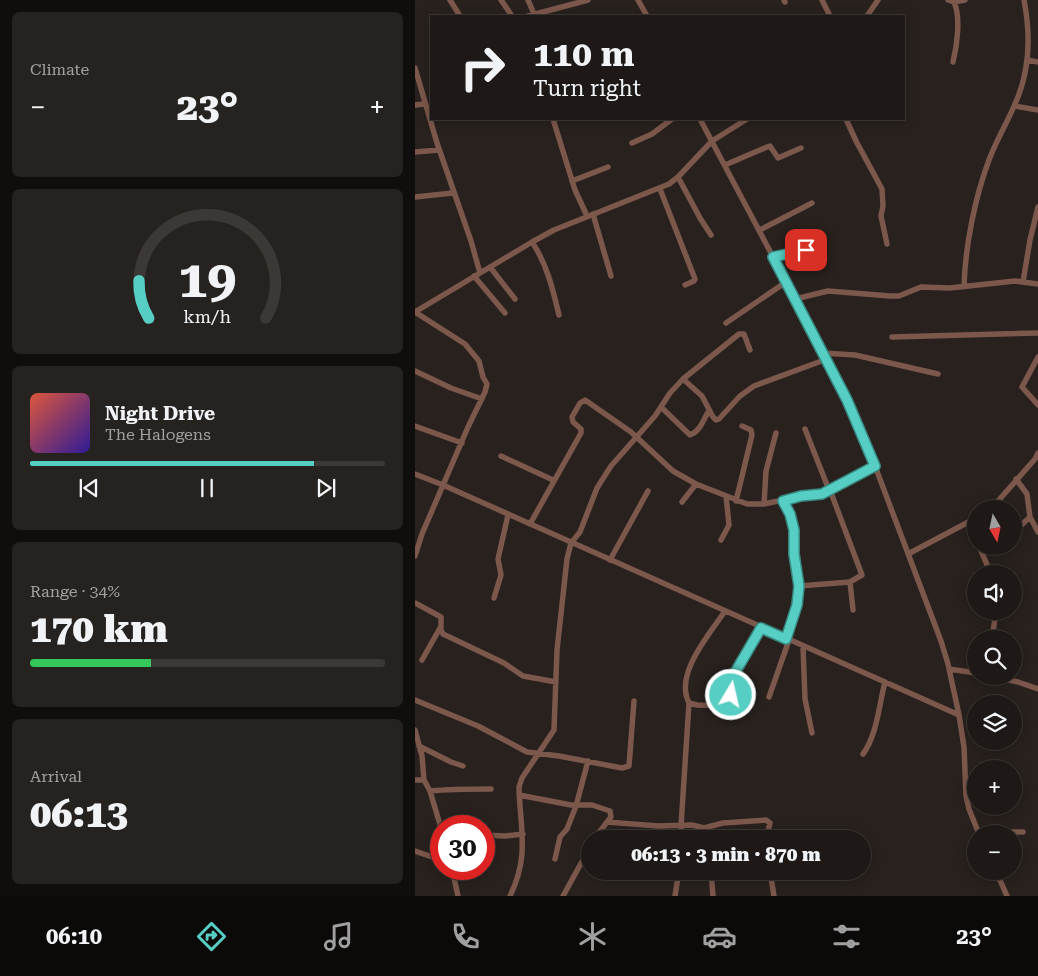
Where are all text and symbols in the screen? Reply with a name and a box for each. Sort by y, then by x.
text: 110 m [533,34,634,75]
icon: right [450,35,515,100]
text: Climate [30,60,89,79]
text: Turn right [533,76,641,101]
text: 23° [177,85,238,129]
text: − [30,91,46,124]
text: + [369,91,385,124]
pin [785,229,827,271]
icon: arrive [792,236,820,264]
text: 19 [178,249,237,310]
text: km/h [184,306,232,327]
text: Night Drive [105,402,215,425]
text: The Halogens [105,425,211,444]
icon: previous [75,474,103,502]
icon: pause [193,474,221,502]
icon: next [312,474,340,502]
north arrow [967,500,1023,555]
map controls [967,500,1022,880]
button: sound [967,565,1022,620]
text: Range · 34% [30,582,120,601]
text: 170 km [30,607,168,651]
button: search [967,630,1022,685]
position arrow [704,668,756,720]
button: layers [967,695,1022,750]
button: + [967,760,1022,815]
text: Arrival [30,767,82,786]
text: 06:13 [30,792,128,836]
speed limit sign: 30 [430,815,495,880]
button: − [967,825,1022,880]
text: 06:13 · 3 min · 870 m [631,843,821,866]
icon: directions [194,919,229,954]
icon: music [321,919,356,954]
icon: phone [448,919,483,954]
icon: climate [575,919,610,954]
icon: car [702,919,737,954]
icon: filters [829,919,864,954]
text: 06:10 [46,924,102,949]
text: 23° [956,924,992,949]

